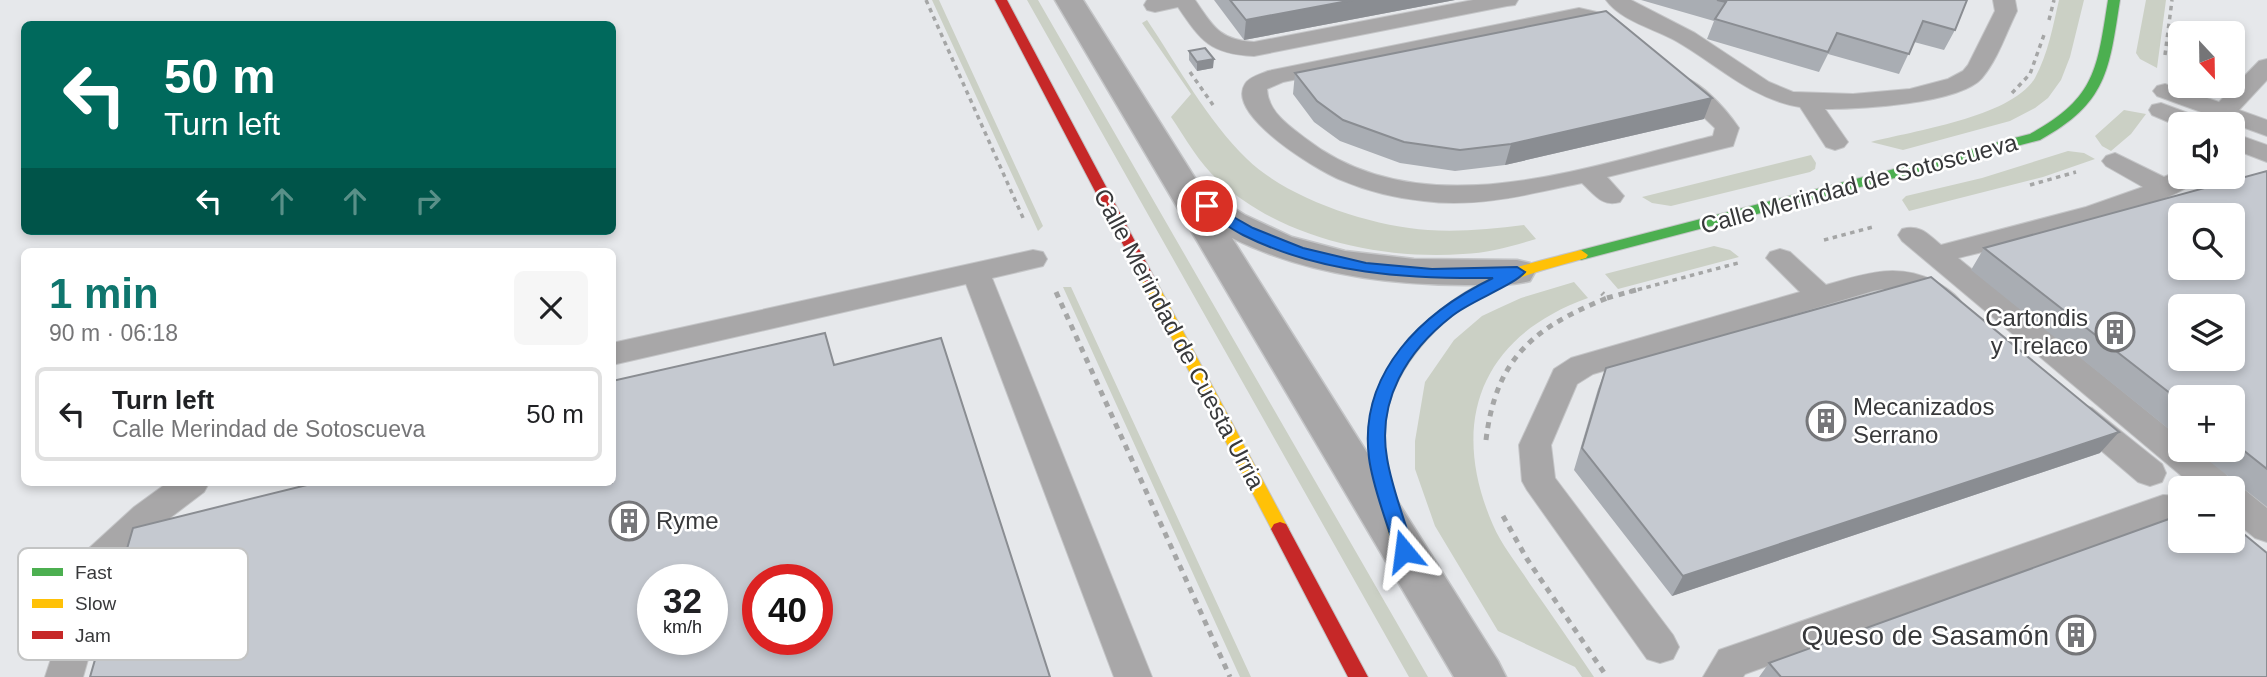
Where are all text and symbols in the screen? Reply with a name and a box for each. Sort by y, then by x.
north arrow [2168,21,2245,98]
map controls [2168,21,2245,553]
icon: left [49,49,140,140]
text: 50 m [164,49,276,103]
text: Turn left [164,106,280,142]
button: sound [2168,112,2245,189]
street label: Calle Merindad de Sotoscueva [1698,128,2021,239]
pin [1177,176,1237,236]
icon: left [190,182,228,220]
icon: ahead [263,182,301,220]
icon: ahead [336,182,374,220]
icon: right [409,182,447,220]
street label: Calle Merindad de Cuesta Urria [1089,184,1271,494]
icon: arrive [1188,187,1226,225]
button: search [2168,203,2245,280]
text: 1 min [49,270,159,317]
button: close [514,271,588,345]
button: layers [2168,294,2245,371]
place label: Cartondis y Trelaco [1985,304,2088,359]
building icon: Cartondis y Trelaco [2094,311,2136,353]
text: 90 m · 06:18 [49,320,178,346]
text: Turn left [112,385,214,415]
button: + [2168,385,2245,462]
place label: Mecanizados Serrano [1853,393,1994,448]
icon: left [53,395,91,433]
text: 50 m [526,399,584,429]
building icon: Mecanizados Serrano [1805,400,1847,442]
text: Calle Merindad de Sotoscueva [112,416,425,442]
button: − [2168,476,2245,553]
building icon: Ryme [608,500,650,542]
place label: Ryme [656,507,719,534]
position arrow [1367,514,1441,588]
legend [18,548,248,660]
text: Fast [75,562,113,583]
speed limit sign: 40 [742,564,833,655]
text: 32 [663,581,702,620]
text: Slow [75,593,116,614]
building icon: Queso de Sasamón [2055,614,2097,656]
text: km/h [663,617,702,637]
place label: Queso de Sasamón [1802,620,2049,651]
text: Jam [75,625,111,646]

